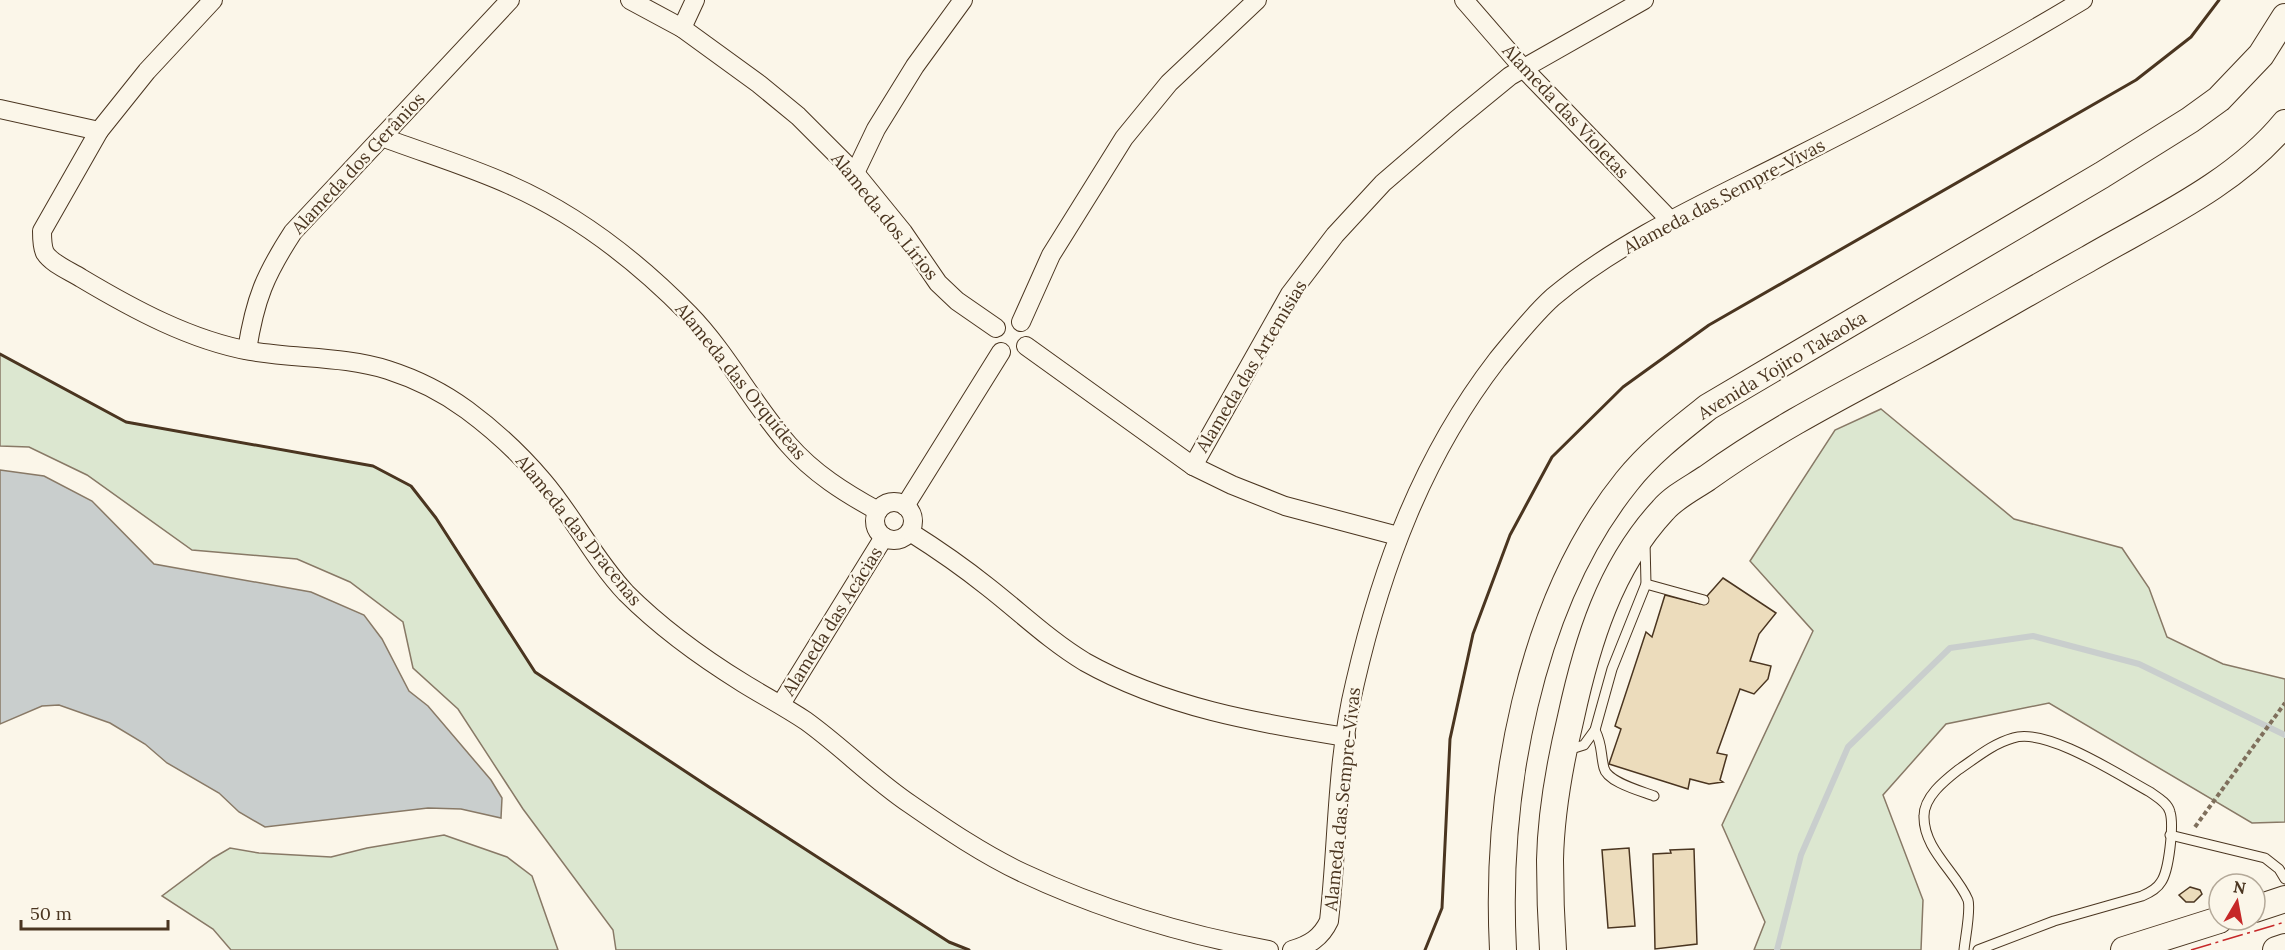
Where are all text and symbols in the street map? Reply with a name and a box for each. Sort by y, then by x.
street label: Alameda das Violetas [1497,38,1634,183]
street label: Alameda dos Gerânios [286,87,430,239]
street label: Alameda das Sempre-Vivas [1619,133,1829,259]
street label: Alameda dos Lírios [826,147,944,284]
street label: Alameda das Artemisias [1190,276,1312,457]
street label: Alameda das Orquídeas [670,297,811,464]
street label: Avenida Yojiro Takaoka [1693,306,1870,425]
street label: Alameda das Dracenas [511,449,647,610]
street label: Alameda das Acácias [776,542,887,701]
street label: Alameda das Sempre-Vivas [1319,686,1365,913]
north arrow [2207,872,2267,932]
text: N [2232,876,2247,898]
scale bar [21,893,168,931]
text: 50 m [30,902,72,925]

